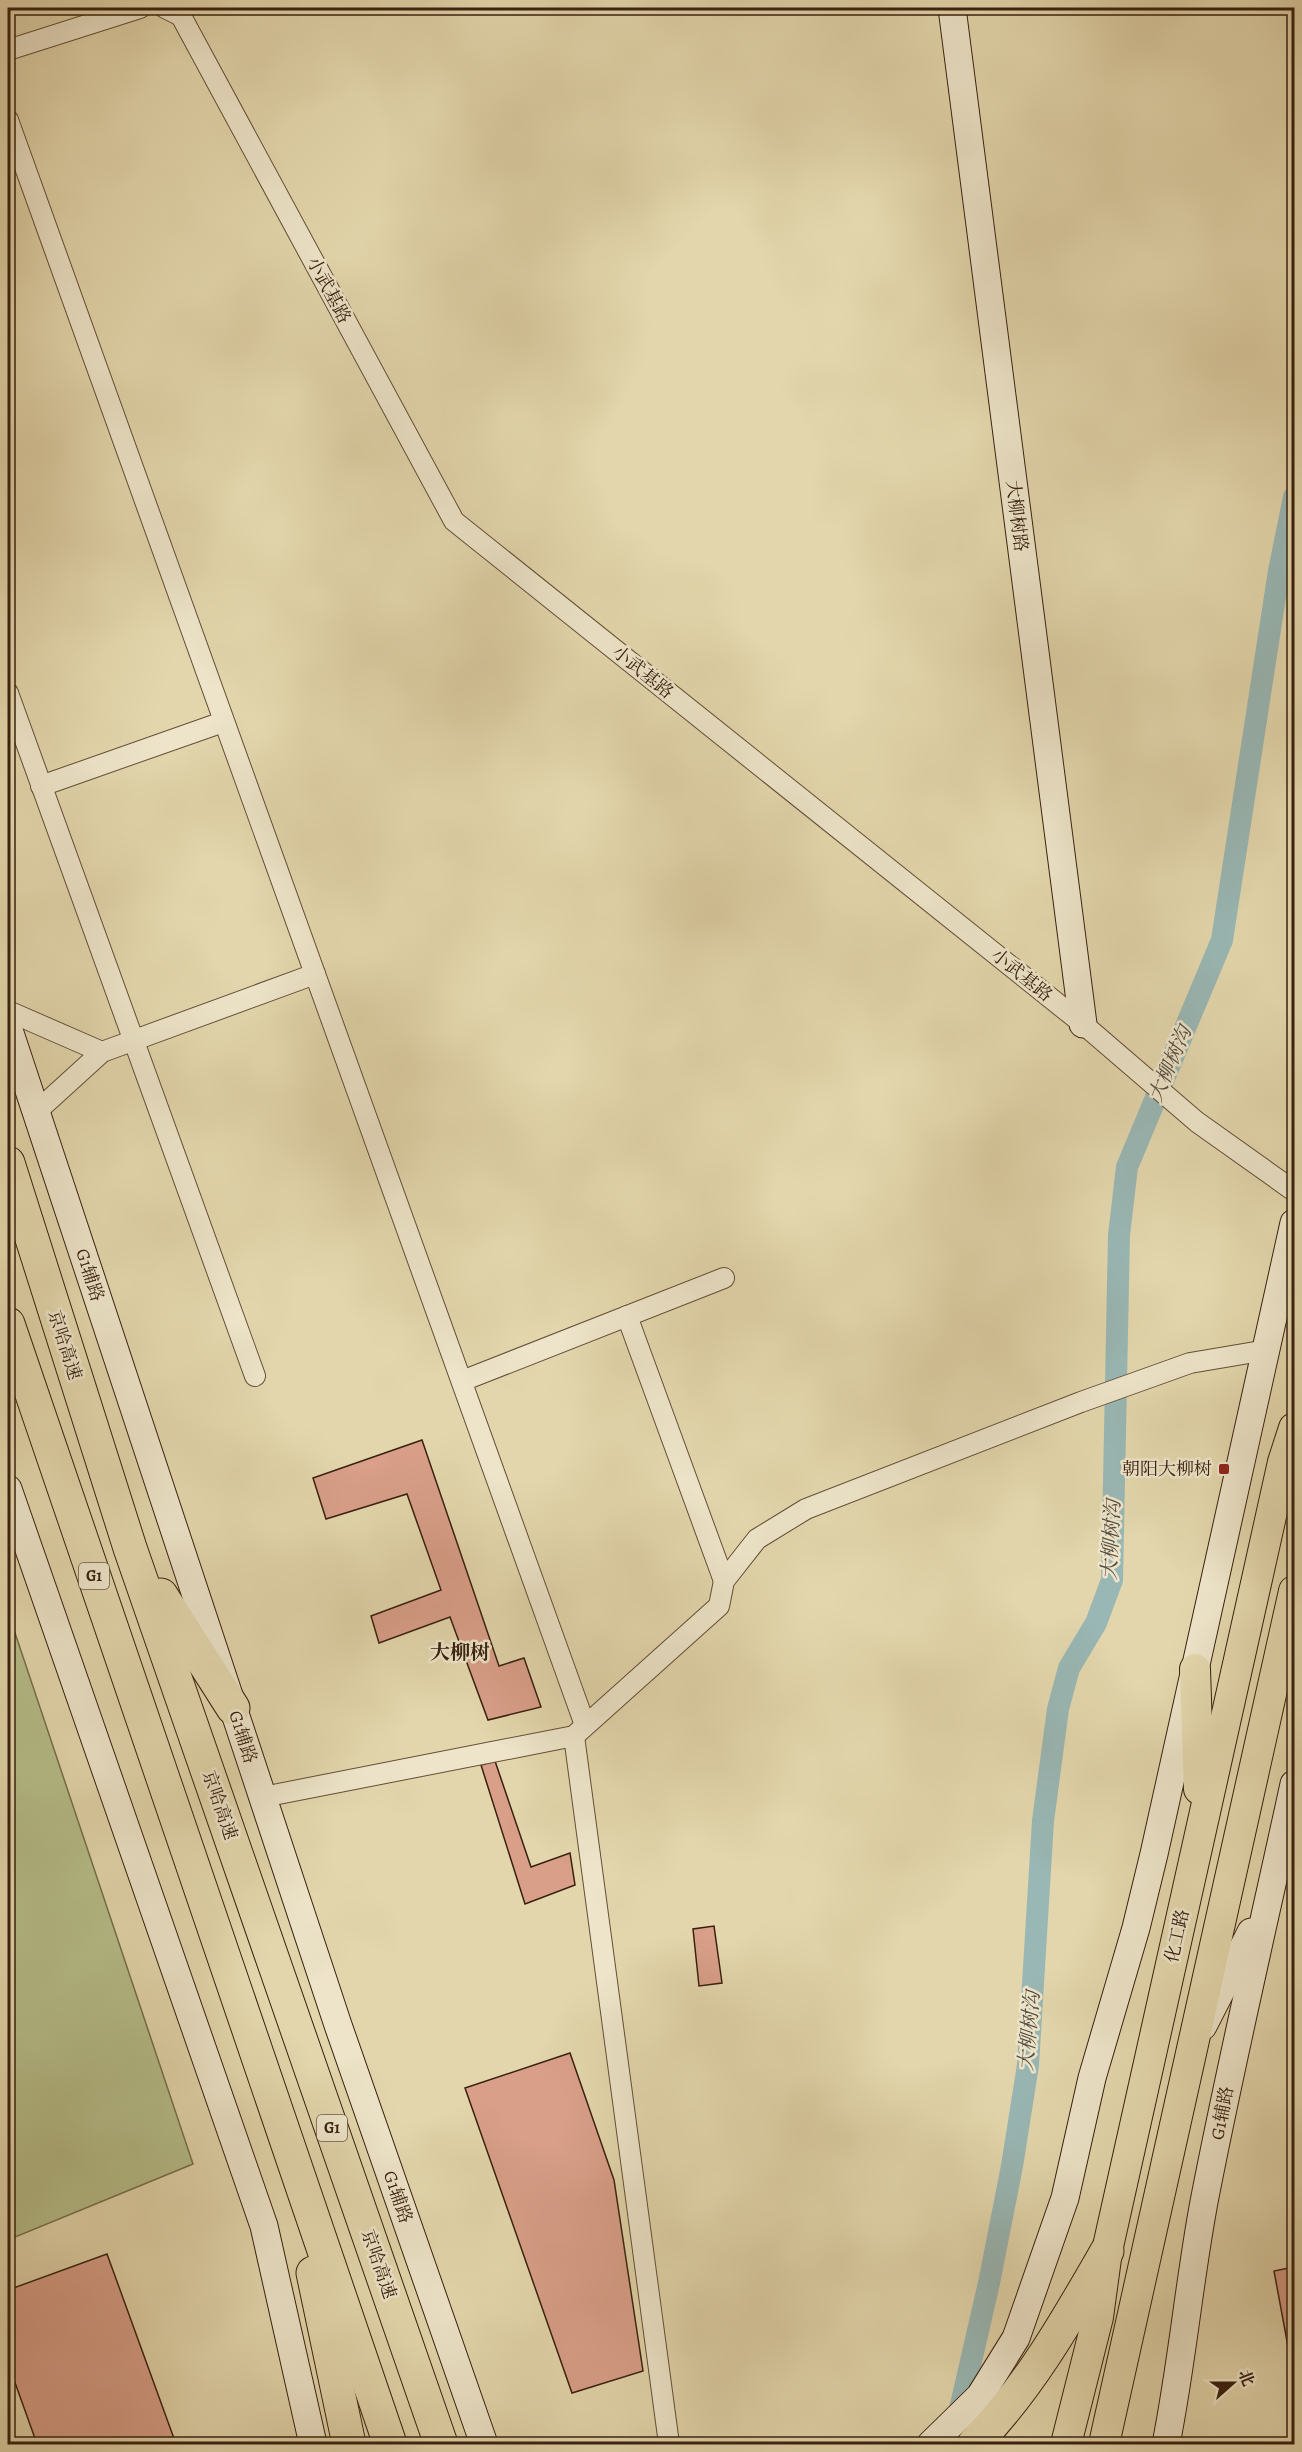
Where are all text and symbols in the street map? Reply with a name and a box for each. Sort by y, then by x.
street label: 小武基路 [302,253,356,327]
street label: 大柳树路 [1001,479,1033,553]
street label: 小武基路 [607,640,679,704]
street label: 小武基路 [986,943,1058,1007]
water label: 大柳树沟 [1142,1019,1199,1106]
street label: G1辅路 [70,1246,110,1304]
street label: 京哈高速 [42,1307,88,1383]
place label: 朝阳大柳树 [1122,1457,1212,1481]
marker: 朝阳大柳树 [1217,1462,1231,1476]
water label: 大柳树沟 [1095,1496,1127,1581]
road number: G1 [79,1563,109,1589]
district label: 大柳树 [430,1639,490,1666]
street label: G1辅路 [223,1708,263,1766]
street label: 京哈高速 [197,1767,243,1843]
street label: 化工路 [1159,1907,1195,1965]
water label: 大柳树沟 [1012,1987,1046,2072]
street label: G1辅路 [1205,2084,1239,2142]
road number: G1 [317,2115,347,2141]
street label: G1辅路 [378,2167,418,2227]
street label: 京哈高速 [356,2226,402,2302]
north arrow [1203,2353,1263,2413]
text: 北 [1233,2367,1259,2389]

